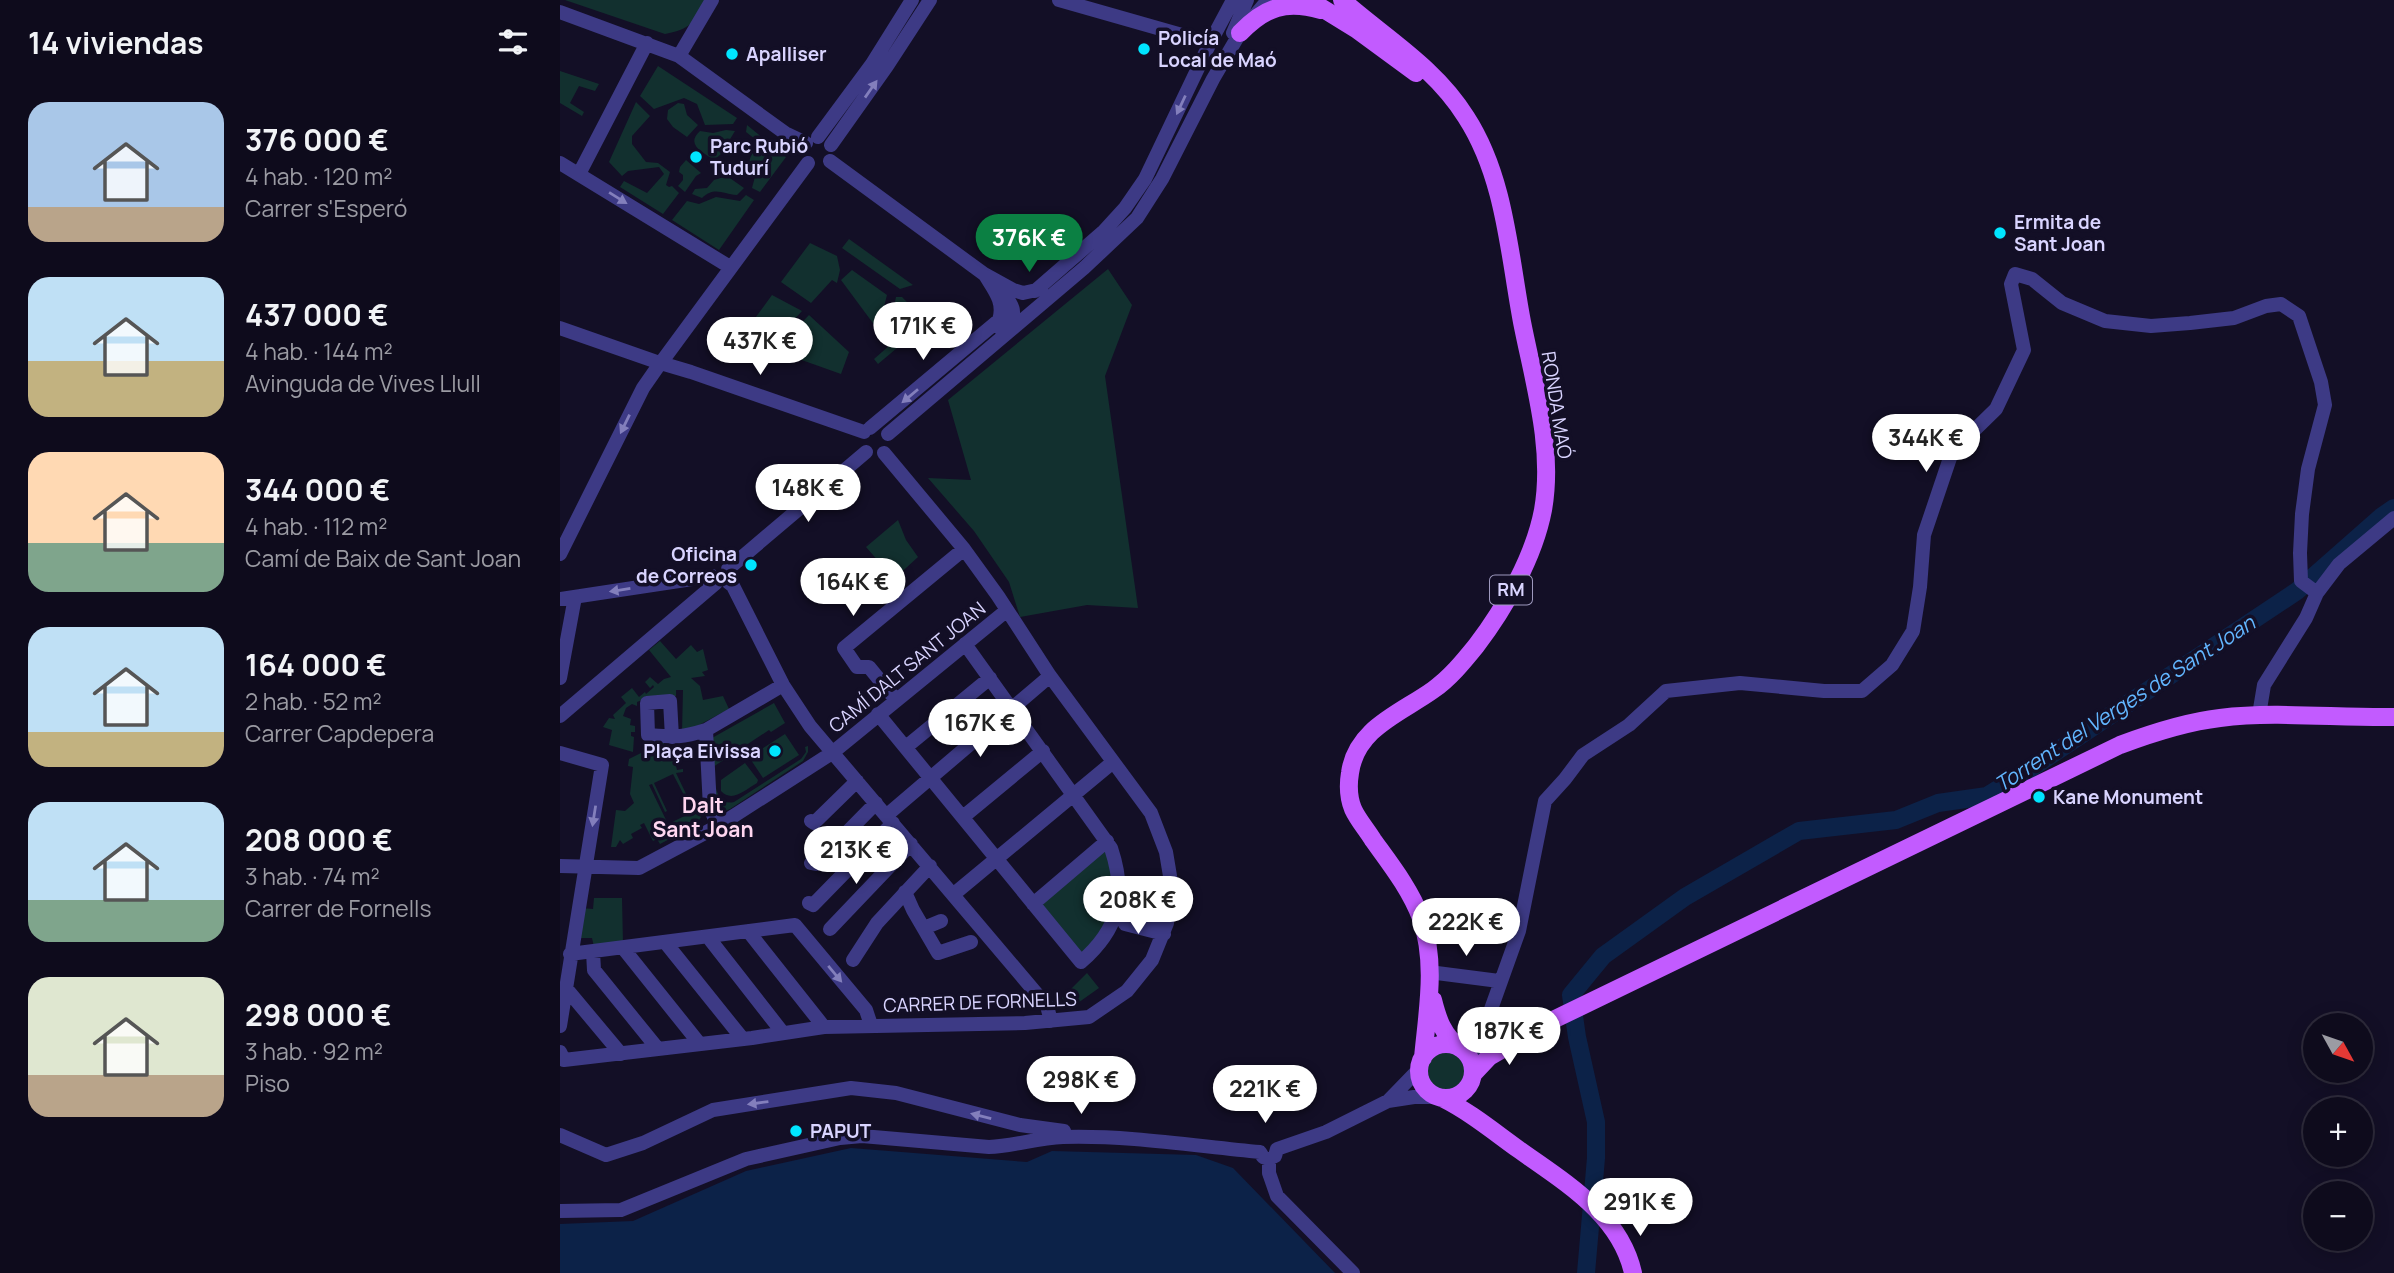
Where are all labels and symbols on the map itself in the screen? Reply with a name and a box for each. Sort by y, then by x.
place label: Policía Local de Maó [1158,25,1277,73]
place label: Apalliser [746,41,827,67]
marker: Policía Local de Maó [1136,41,1152,57]
marker: Apalliser [724,46,740,62]
one-way arrow [864,80,878,98]
one-way arrow [1175,95,1186,115]
place label: Parc Rubió Tudurí [710,133,808,181]
marker: Parc Rubió Tudurí [688,149,704,165]
one-way arrow [609,192,628,205]
place label: Ermita de Sant Joan [2014,209,2105,257]
pin: 376K € [972,215,1086,274]
marker: Ermita de Sant Joan [1992,225,2008,241]
pin: 171K € [866,302,980,362]
pin: 437K € [703,318,817,377]
street label: RONDA MAÓ [1536,349,1578,461]
one-way arrow [901,388,919,404]
one-way arrow [619,414,630,434]
pin: 344K € [1869,414,1983,474]
pin: 148K € [751,464,865,524]
place label: Oficina de Correos [636,541,737,589]
marker: Oficina de Correos [743,557,759,573]
pin: 164K € [796,558,910,618]
road number: RM [1490,576,1532,604]
one-way arrow [609,585,631,596]
street label: CAMÍ DALT SANT JOAN [823,596,991,738]
water label: Torrent del Verges de Sant Joan [1989,608,2261,798]
pin: 167K € [923,700,1037,759]
place label: Plaça Eivissa [643,738,761,764]
marker: Plaça Eivissa [767,743,783,759]
place label: Kane Monument [2053,784,2203,810]
marker: Kane Monument [2031,789,2047,805]
district label: Dalt Sant Joan [652,791,754,843]
one-way arrow [588,805,599,827]
pin: 213K € [799,826,913,886]
pin: 208K € [1081,876,1195,936]
pin: 222K € [1409,898,1523,958]
one-way arrow [828,964,843,982]
street label: CARRER DE FORNELLS [883,986,1077,1018]
pin: 187K € [1452,1007,1566,1067]
north arrow [2303,1013,2373,1083]
pin: 298K € [1024,1056,1138,1116]
pin: 221K € [1208,1066,1322,1125]
one-way arrow [747,1098,769,1109]
one-way arrow [970,1110,992,1121]
place label: PAPUT [810,1118,872,1144]
marker: PAPUT [788,1123,804,1139]
pin: 291K € [1583,1178,1697,1238]

